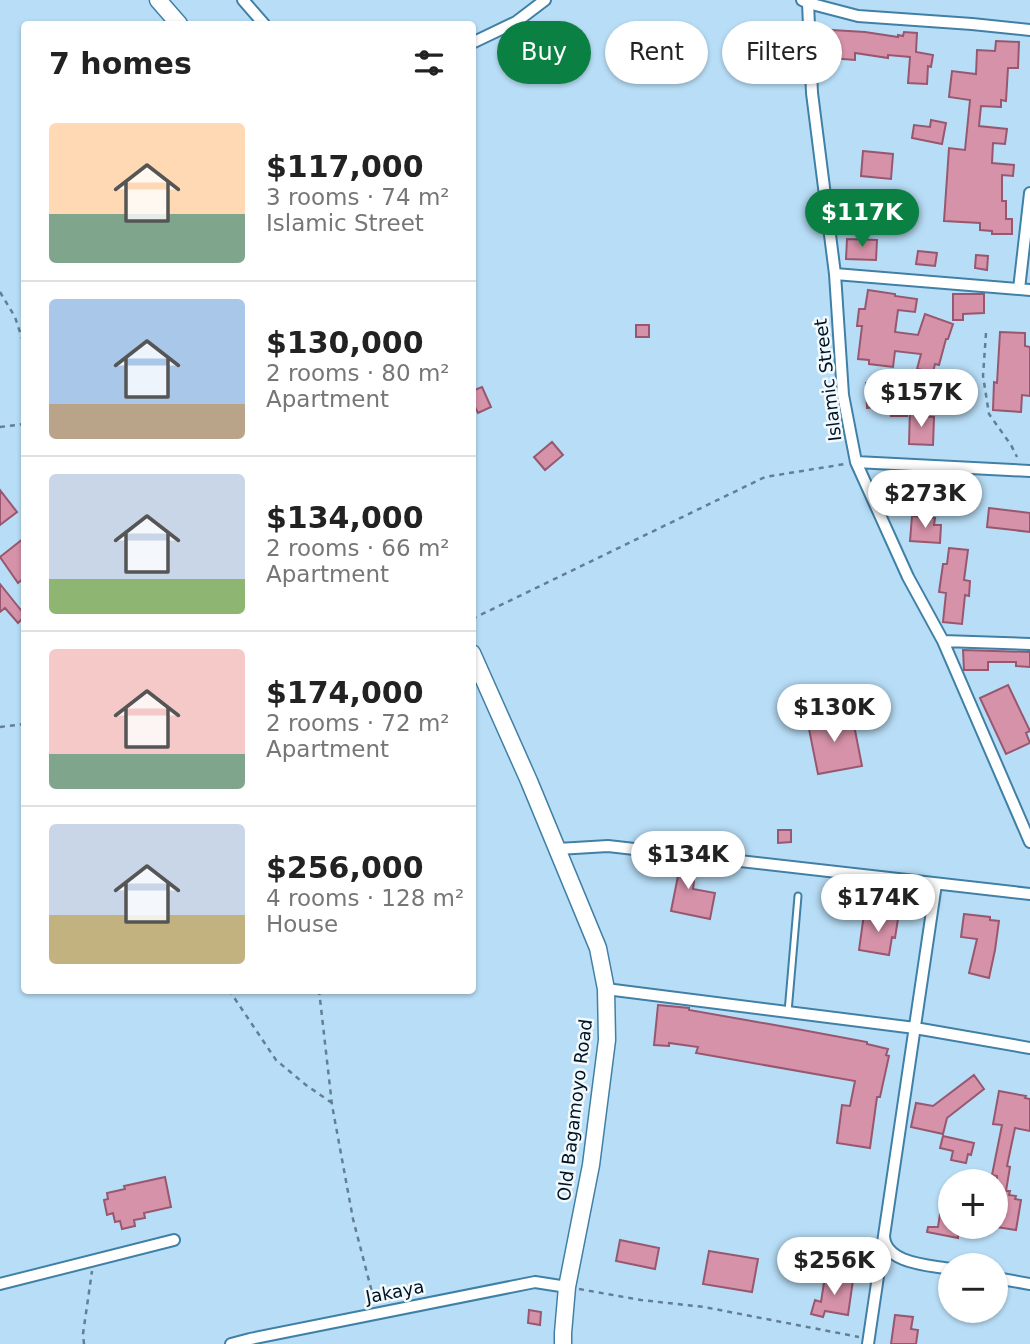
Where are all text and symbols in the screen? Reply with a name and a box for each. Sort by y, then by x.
chip: Buy [497,21,591,84]
chip: Rent [605,21,708,84]
chip: Filters [722,21,842,84]
icon: filters [410,44,448,82]
text: 7 homes [49,46,192,81]
text: $117,000 [266,149,424,184]
icon: home [105,151,189,235]
text: 3 rooms · 74 m² [266,184,450,210]
pin: $117K [813,190,911,249]
text: $117K [821,199,903,225]
text: Islamic Street [266,210,424,236]
street label: Islamic Street [810,317,845,443]
text: $130,000 [266,325,424,360]
icon: home [105,327,189,411]
text: 2 rooms · 80 m² [266,360,450,386]
pin: $157K [872,370,970,429]
text: $157K [880,379,962,405]
text: Apartment [266,386,389,412]
pin: $273K [876,470,974,530]
text: $273K [884,480,966,506]
text: $134,000 [266,500,424,535]
icon: home [105,502,189,586]
text: 2 rooms · 66 m² [266,535,450,561]
text: Apartment [266,561,389,587]
text: $174,000 [266,675,424,710]
icon: home [105,677,189,761]
pin: $130K [785,684,883,744]
text: $130K [793,694,875,720]
text: 2 rooms · 72 m² [266,710,450,736]
text: Apartment [266,736,389,762]
pin: $134K [639,832,737,891]
text: $134K [647,841,729,867]
text: $256,000 [266,850,424,885]
icon: home [105,852,189,936]
pin: $174K [829,874,927,934]
text: $174K [837,884,919,910]
text: 4 rooms · 128 m² [266,885,464,911]
text: House [266,911,338,937]
street label: Old Bagamoyo Road [553,1018,596,1202]
map controls [938,1169,1008,1323]
button: + [938,1169,1008,1239]
pin: $256K [785,1238,883,1297]
text: $256K [793,1247,875,1273]
button: − [938,1253,1008,1323]
street label: Jakaya [363,1276,426,1308]

